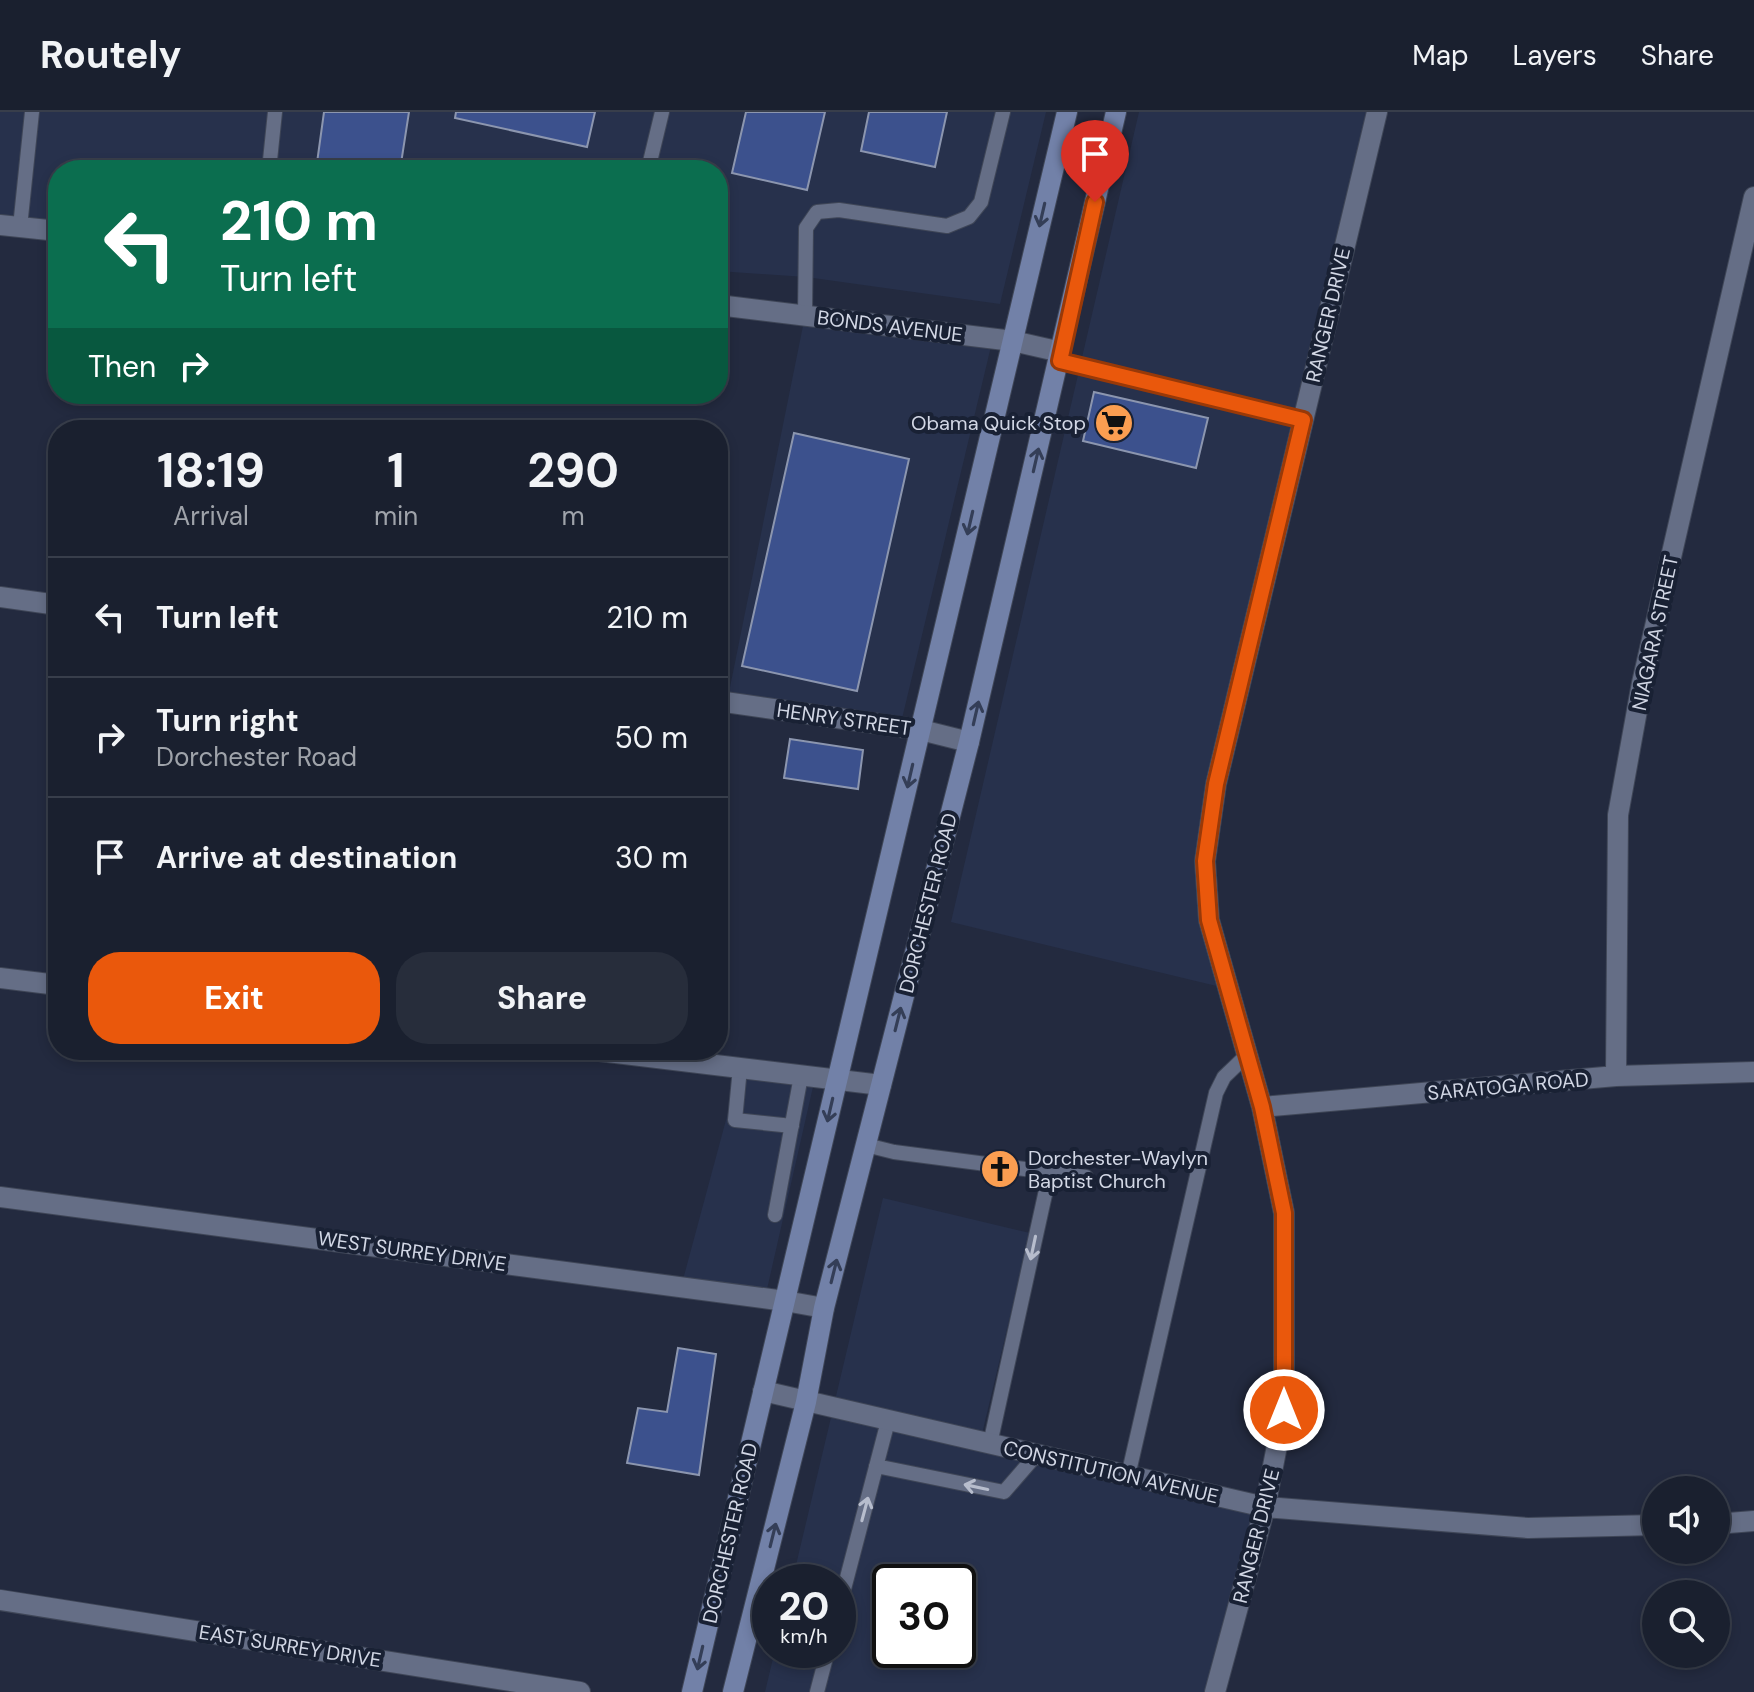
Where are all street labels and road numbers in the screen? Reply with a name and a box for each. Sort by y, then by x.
street label: RANGER DRIVE [1300,245,1356,385]
street label: BONDS AVENUE [816,304,964,348]
street label: NIAGARA STREET [1626,553,1684,713]
street label: HENRY STREET [775,697,913,741]
street label: DORCHESTER ROAD [893,810,963,996]
street label: SARATOGA ROAD [1426,1066,1590,1106]
street label: WEST SURREY DRIVE [316,1225,508,1277]
street label: CONSTITUTION AVENUE [1001,1435,1221,1509]
street label: DORCHESTER ROAD [697,1440,763,1626]
street label: RANGER DRIVE [1227,1466,1285,1606]
street label: EAST SURREY DRIVE [197,1619,383,1673]

